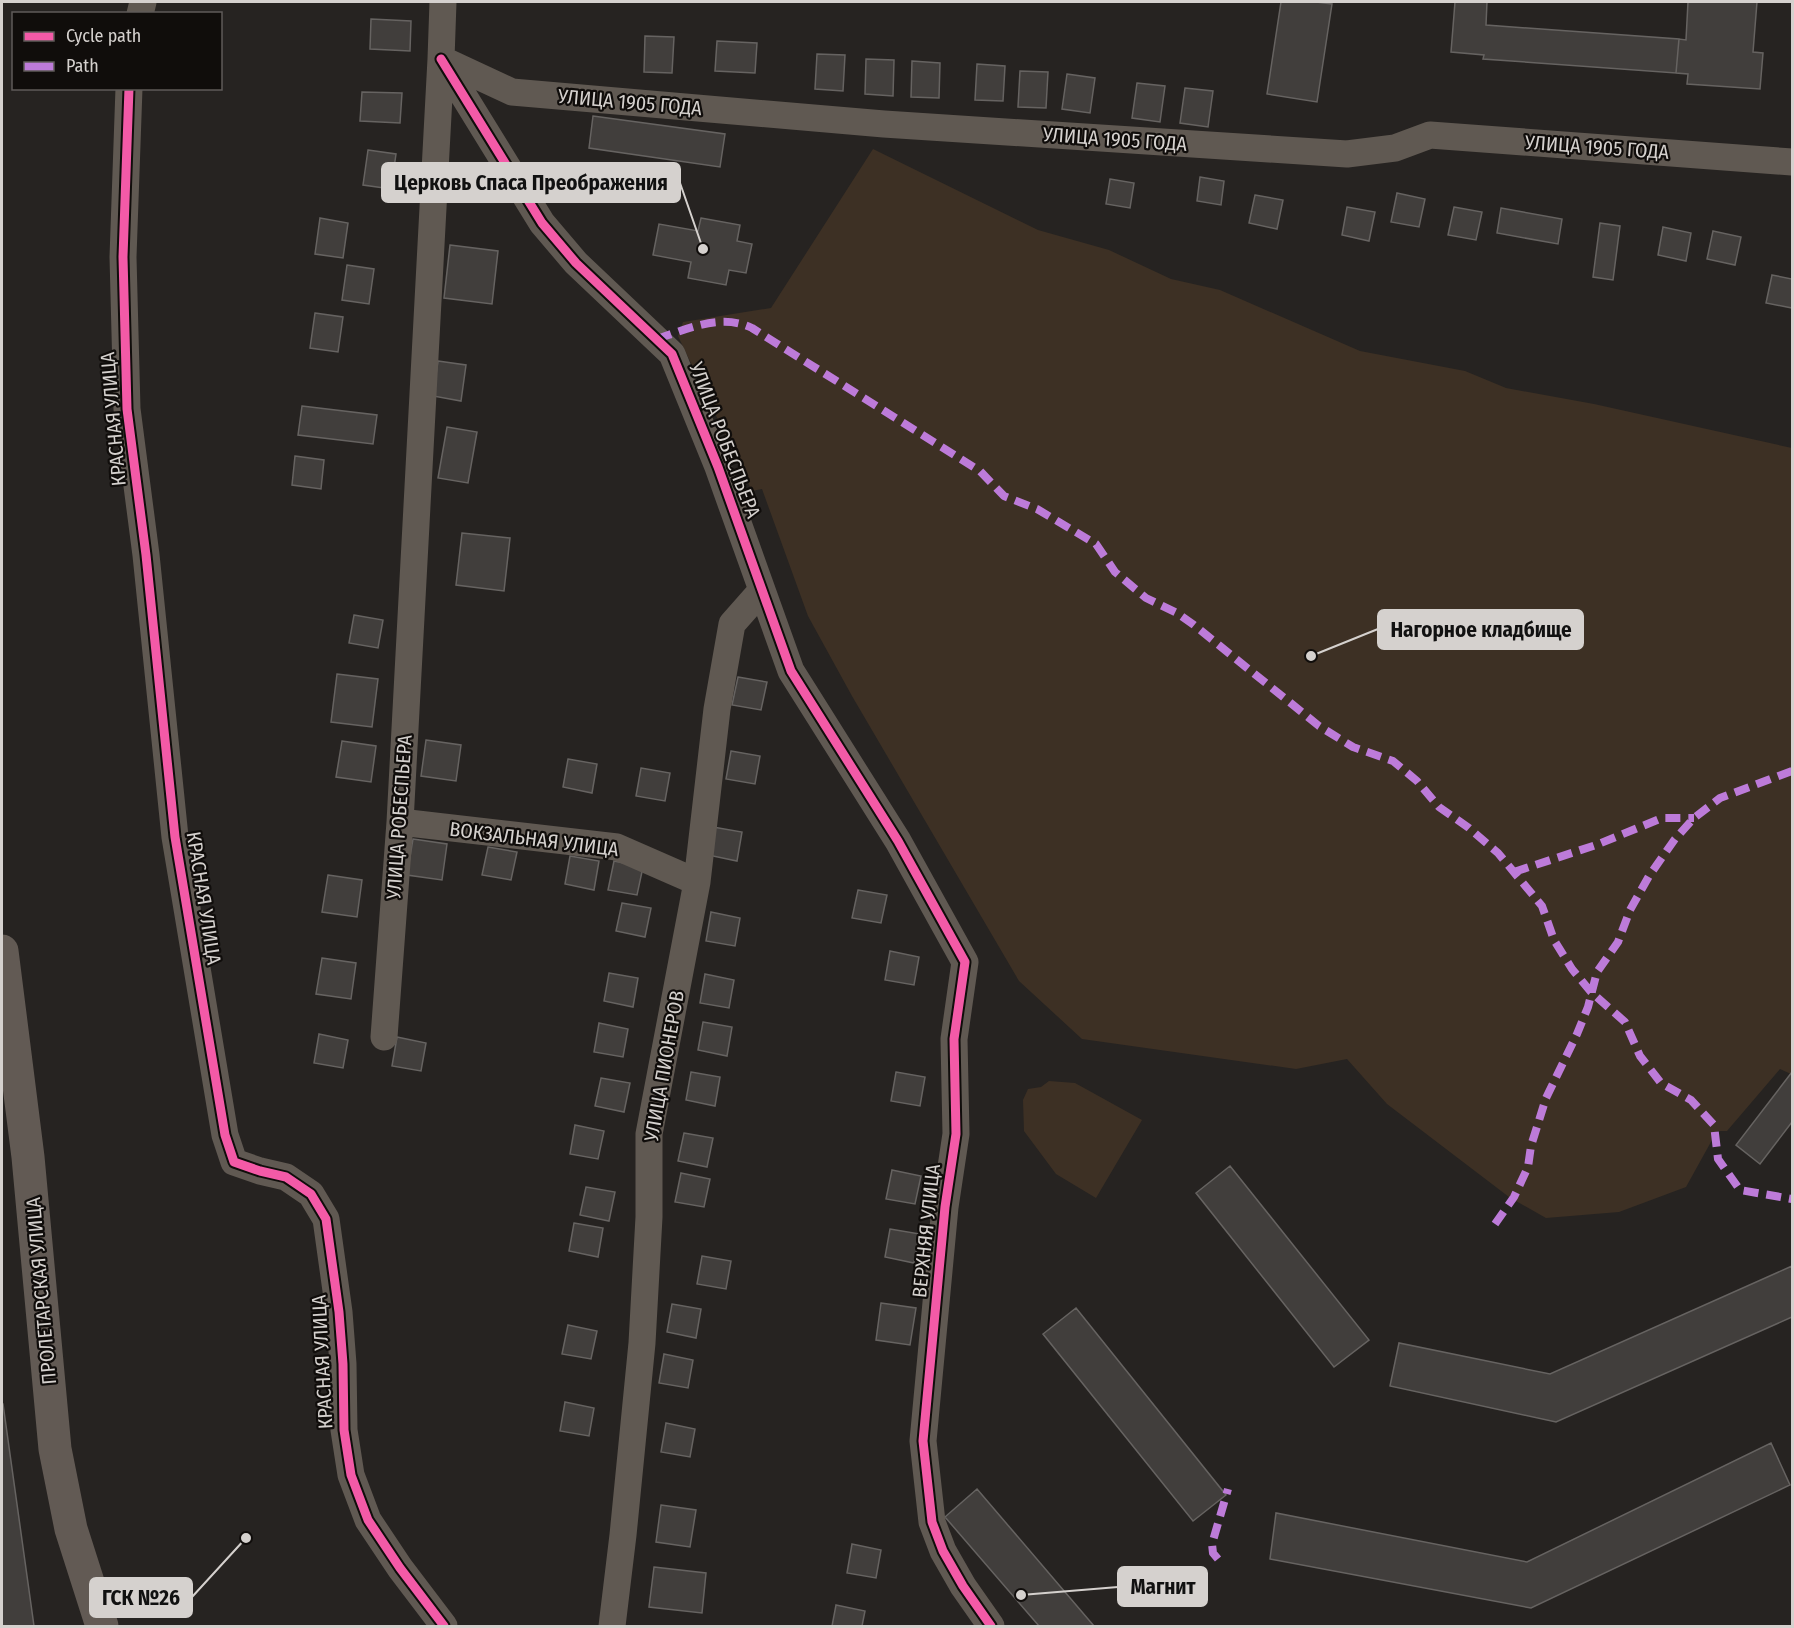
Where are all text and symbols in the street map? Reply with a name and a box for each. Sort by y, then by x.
legend [12,12,222,90]
text: Cycle path [66,25,141,47]
text: Path [66,55,99,77]
street label: УЛИЦА 1905 ГОДА [556,84,703,120]
street label: УЛИЦА 1905 ГОДА [1041,122,1188,156]
street label: УЛИЦА 1905 ГОДА [1523,130,1670,164]
callout: Церковь Спаса Преображения [382,163,680,202]
text: Церковь Спаса Преображения [394,170,668,196]
street label: КРАСНАЯ УЛИЦА [95,350,131,487]
street label: УЛИЦА РОБЕСПЬЕРА [684,358,766,522]
callout: Нагорное кладбище [1378,610,1583,649]
text: Нагорное кладбище [1390,617,1572,643]
street label: УЛИЦА РОБЕСПЬЕРА [381,733,417,901]
street label: ВОКЗАЛЬНАЯ УЛИЦА [448,817,620,861]
street label: КРАСНАЯ УЛИЦА [182,830,226,967]
street label: УЛИЦА ПИОНЕРОВ [639,989,689,1144]
street label: ВЕРХНЯЯ УЛИЦА [907,1162,945,1299]
street label: ПРОЛЕТАРСКАЯ УЛИЦА [21,1196,61,1386]
street label: КРАСНАЯ УЛИЦА [306,1294,338,1430]
callout: Магнит [1118,1567,1207,1606]
text: Магнит [1130,1574,1197,1600]
callout: ГСК №26 [90,1578,192,1617]
text: ГСК №26 [102,1585,180,1611]

